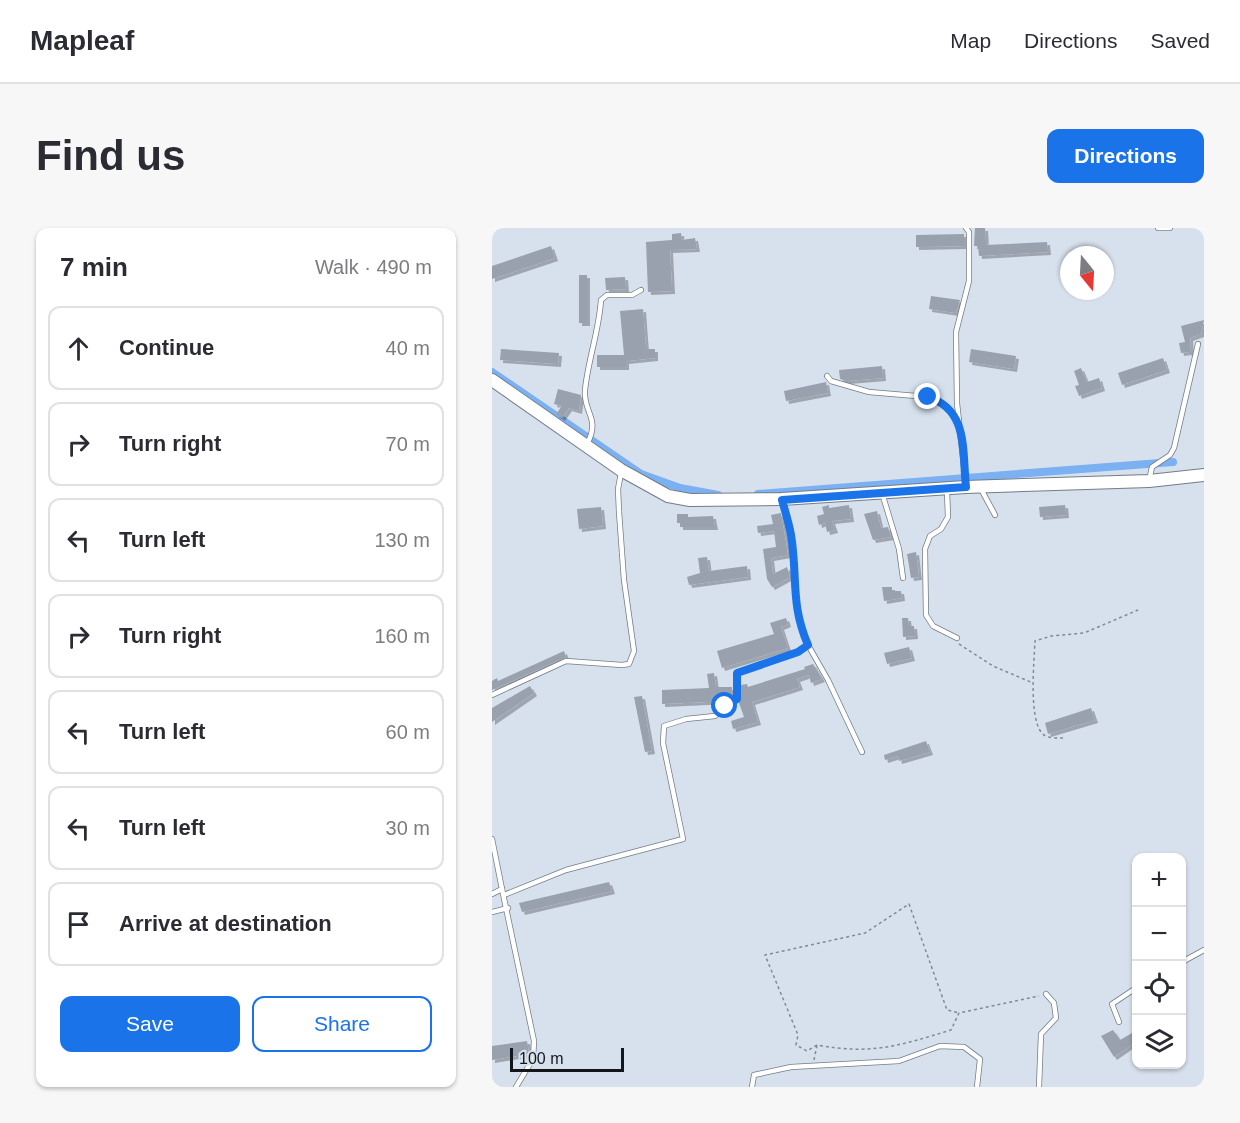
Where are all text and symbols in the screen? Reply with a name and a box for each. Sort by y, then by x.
text: Mapleaf [30,25,134,56]
text: Map [950,29,991,52]
text: Directions [1024,29,1117,52]
text: Saved [1150,29,1210,52]
button: Directions [1047,129,1204,183]
text: Find us [36,132,185,179]
north arrow [1060,246,1114,300]
text: 7 min [60,252,128,282]
text: Walk · 490 m [315,256,432,278]
icon: ahead [62,332,95,365]
text: Continue [119,335,214,360]
text: 40 m [386,337,430,359]
route end [914,383,940,409]
icon: right [62,428,95,461]
text: Turn right [119,431,221,456]
text: 70 m [386,433,430,455]
icon: left [62,524,95,557]
text: Turn left [119,527,205,552]
text: 130 m [374,529,430,551]
icon: right [62,620,95,653]
text: Turn right [119,623,221,648]
text: 160 m [374,625,430,647]
route start [711,692,737,718]
icon: left [62,716,95,749]
text: Turn left [119,719,205,744]
text: 60 m [386,721,430,743]
icon: left [62,812,95,845]
text: Turn left [119,815,205,840]
text: 30 m [386,817,430,839]
map controls [1132,853,1186,1069]
button: + [1132,853,1186,907]
button: − [1132,907,1186,961]
icon: arrive [62,908,95,941]
text: Arrive at destination [119,911,332,936]
button: locate [1132,961,1186,1015]
button: Save [60,996,240,1052]
button: Share [252,996,432,1052]
button: layers [1132,1015,1186,1069]
scale bar [510,1045,624,1072]
text: 100 m [519,1050,563,1067]

